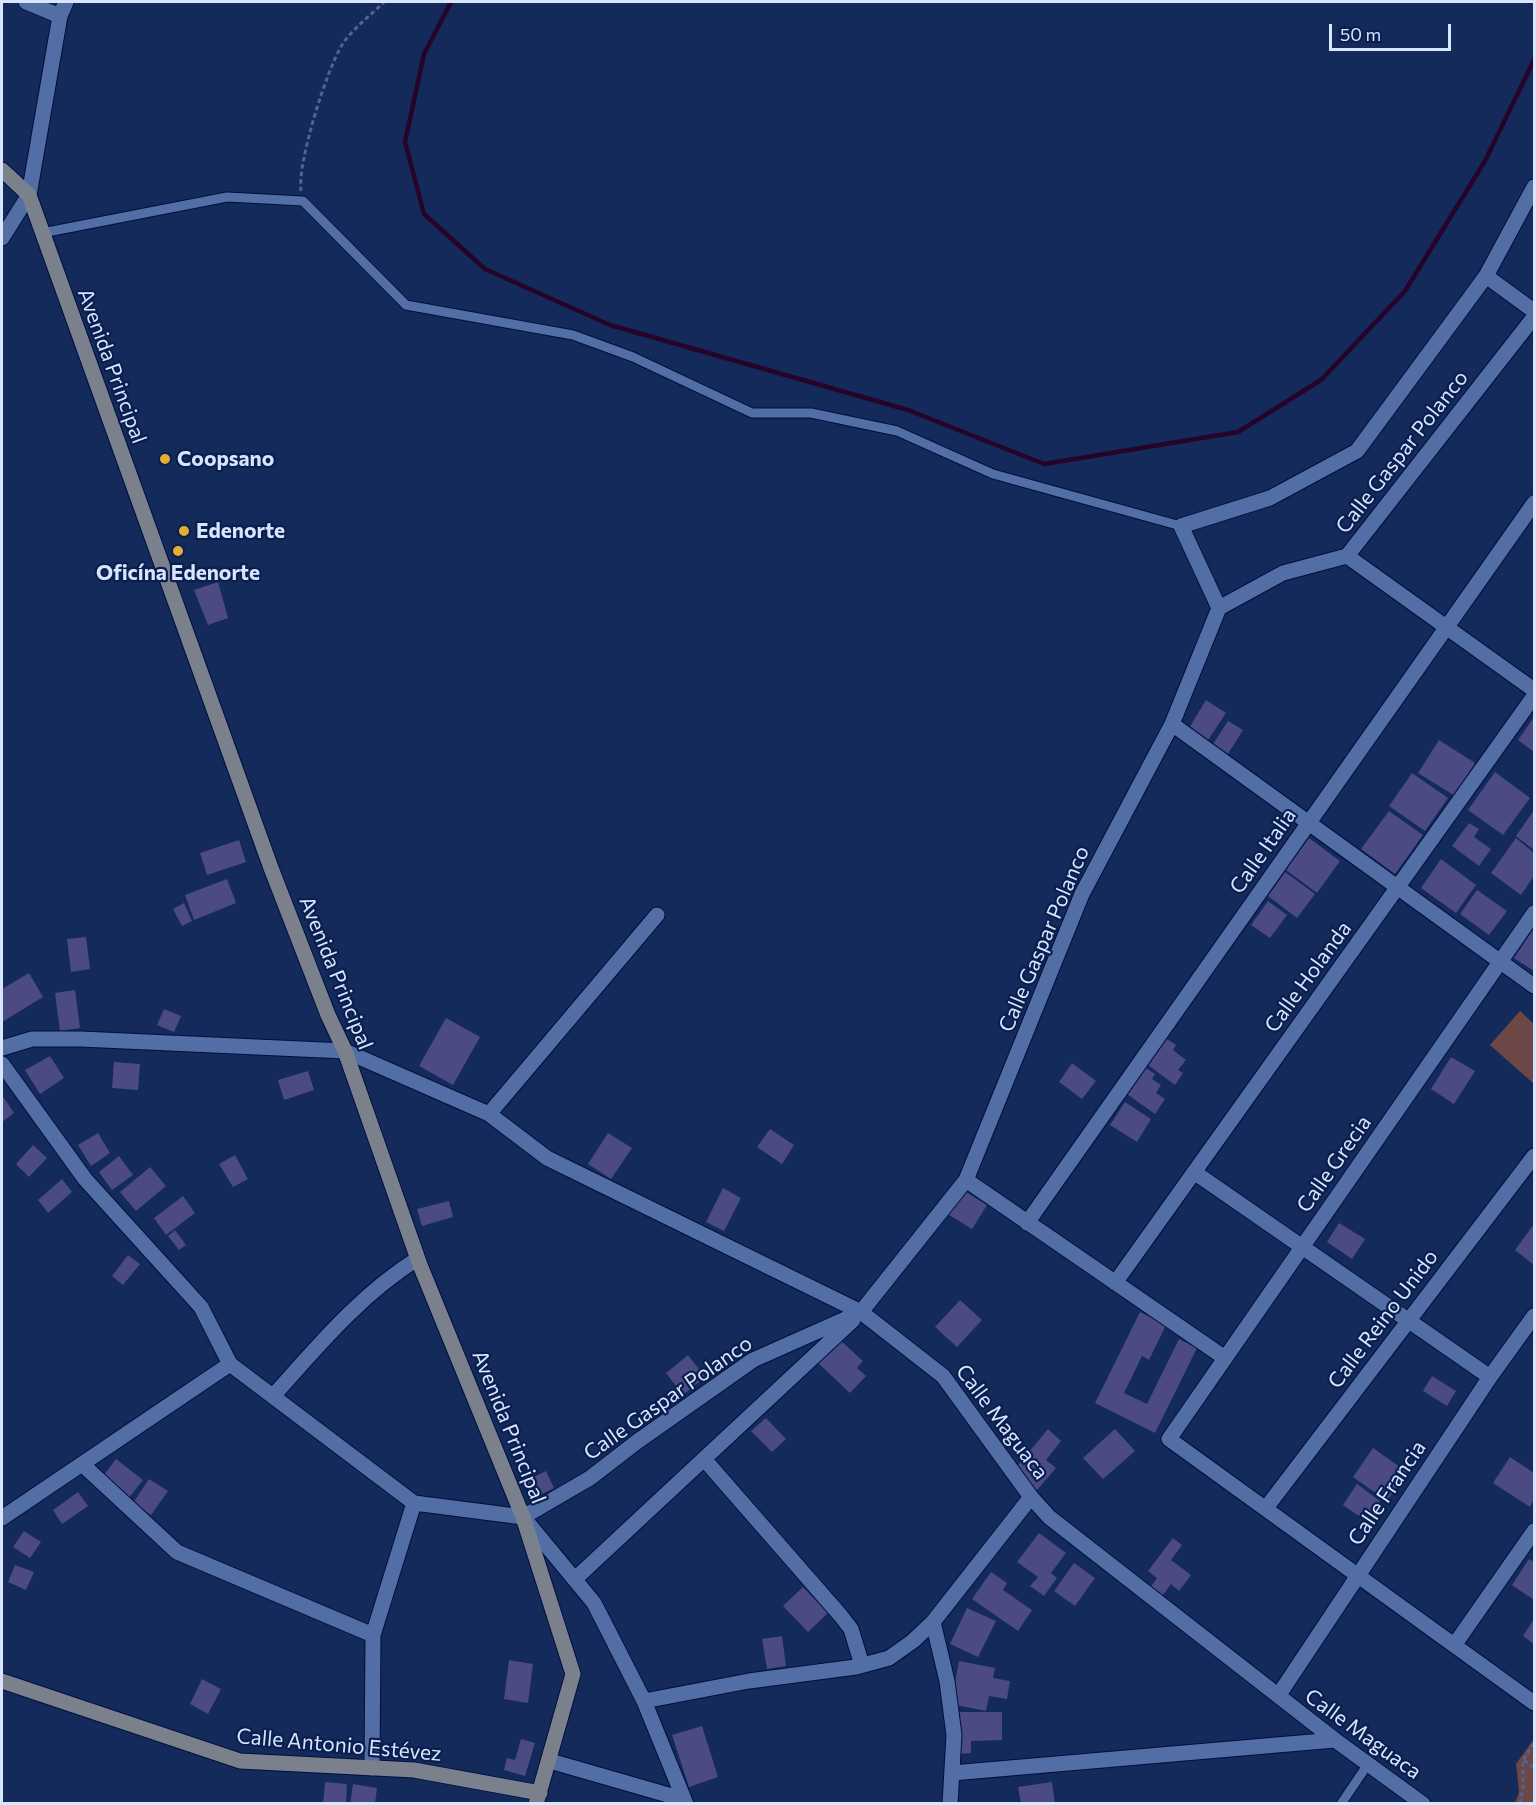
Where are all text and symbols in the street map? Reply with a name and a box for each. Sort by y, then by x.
scale bar [1332,12,1454,50]
text: 50 m [1340,23,1381,45]
street label: Avenida Principal [72,285,152,447]
street label: Calle Gaspar Polanco [1331,366,1473,538]
place label: Coopsano [177,446,274,472]
marker: Coopsano [158,452,172,466]
place label: Edenorte [196,518,285,544]
marker: Edenorte [177,524,191,538]
marker: Oficína Edenorte [171,544,185,558]
place label: Oficína Edenorte [96,560,260,586]
street label: Calle Italia [1224,804,1302,898]
street label: Calle Gaspar Polanco [993,842,1095,1036]
street label: Avenida Principal [294,893,378,1053]
street label: Calle Holanda [1259,917,1357,1037]
street label: Calle Grecia [1291,1111,1377,1217]
street label: Calle Reino Unido [1323,1245,1443,1393]
street label: Calle Gaspar Polanco [579,1330,757,1466]
street label: Avenida Principal [467,1347,551,1507]
street label: Calle Maguaca [951,1360,1053,1484]
street label: Calle Francia [1343,1436,1431,1550]
street label: Calle Maguaca [1300,1683,1426,1785]
street label: Calle Antonio Estévez [235,1723,443,1767]

